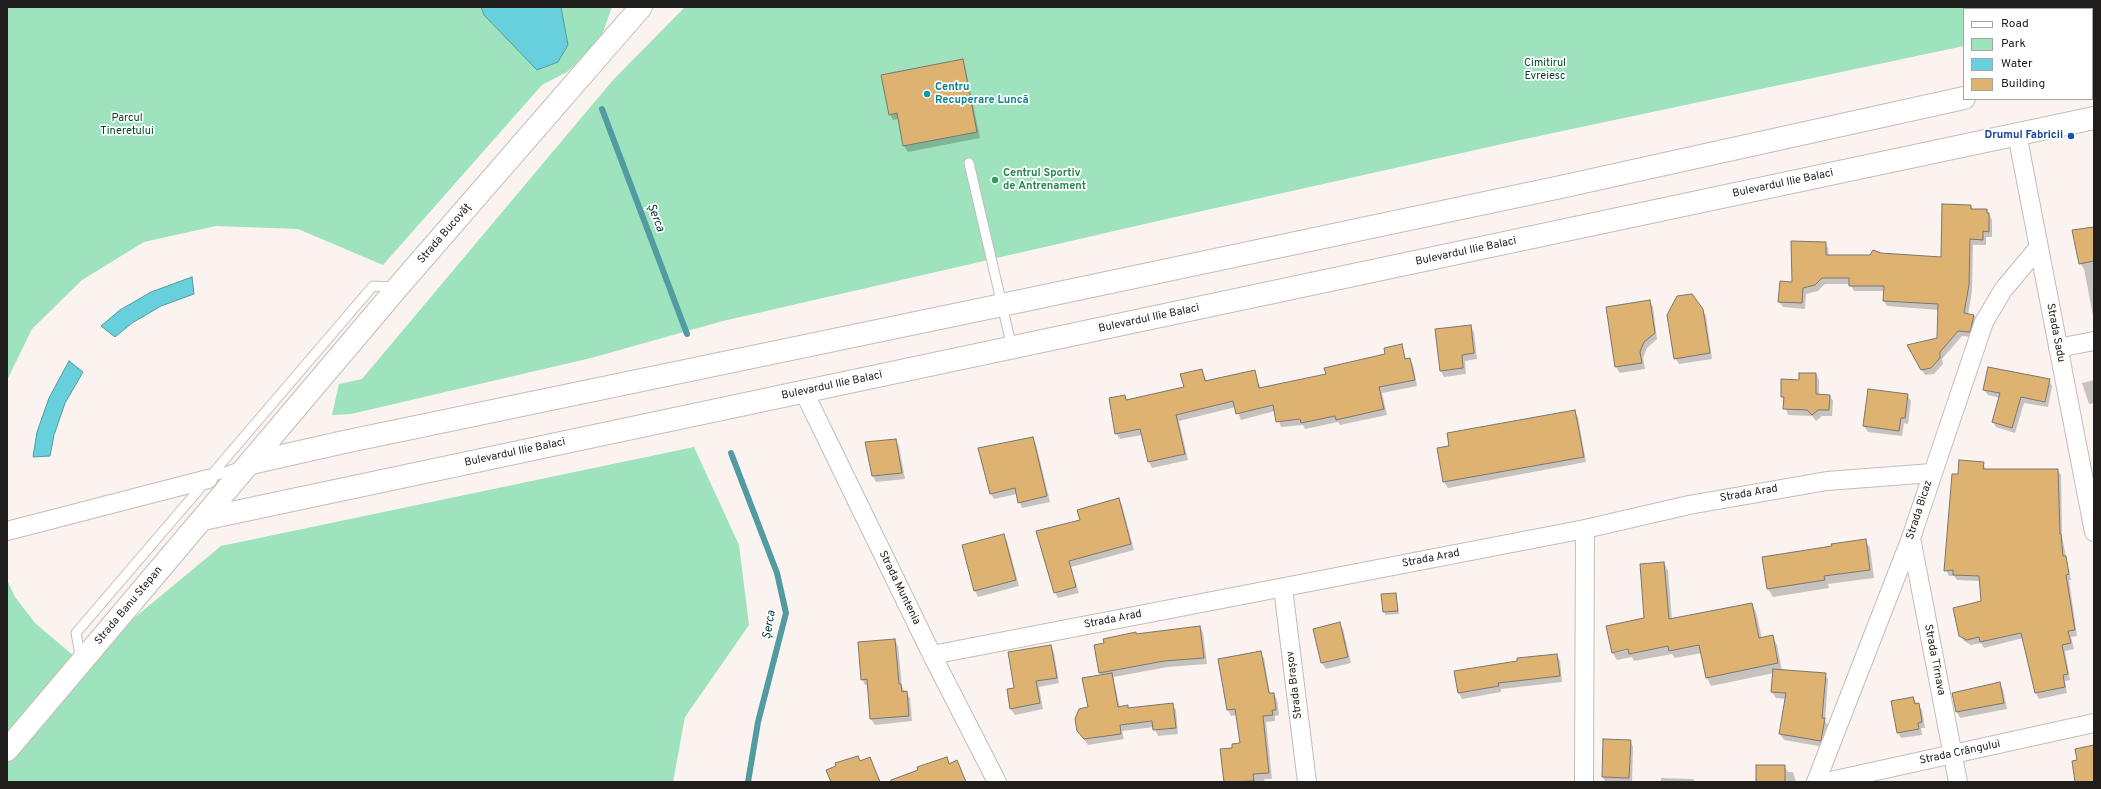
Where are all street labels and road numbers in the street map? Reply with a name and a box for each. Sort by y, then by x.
street label: Bulevardul Ilie Balaci [1731,167,1835,201]
street label: Strada Bucovăț [415,201,475,267]
street label: Bulevardul Ilie Balaci [1414,235,1518,269]
street label: Bulevardul Ilie Balaci [1097,302,1201,336]
street label: Strada Sadu [2043,302,2067,364]
street label: Bulevardul Ilie Balaci [780,369,884,403]
street label: Bulevardul Ilie Balaci [463,436,567,470]
street label: Strada Bicaz [1904,479,1936,541]
street label: Strada Arad [1719,482,1779,506]
street label: Strada Arad [1401,547,1461,571]
street label: Strada Muntenia [875,549,923,627]
street label: Strada Banu Stepan [92,564,166,648]
street label: Strada Arad [1083,608,1143,632]
street label: Strada Tîrnava [1921,623,1947,697]
street label: Strada Brașov [1284,650,1306,720]
street label: Strada Crângului [1918,738,2002,768]

